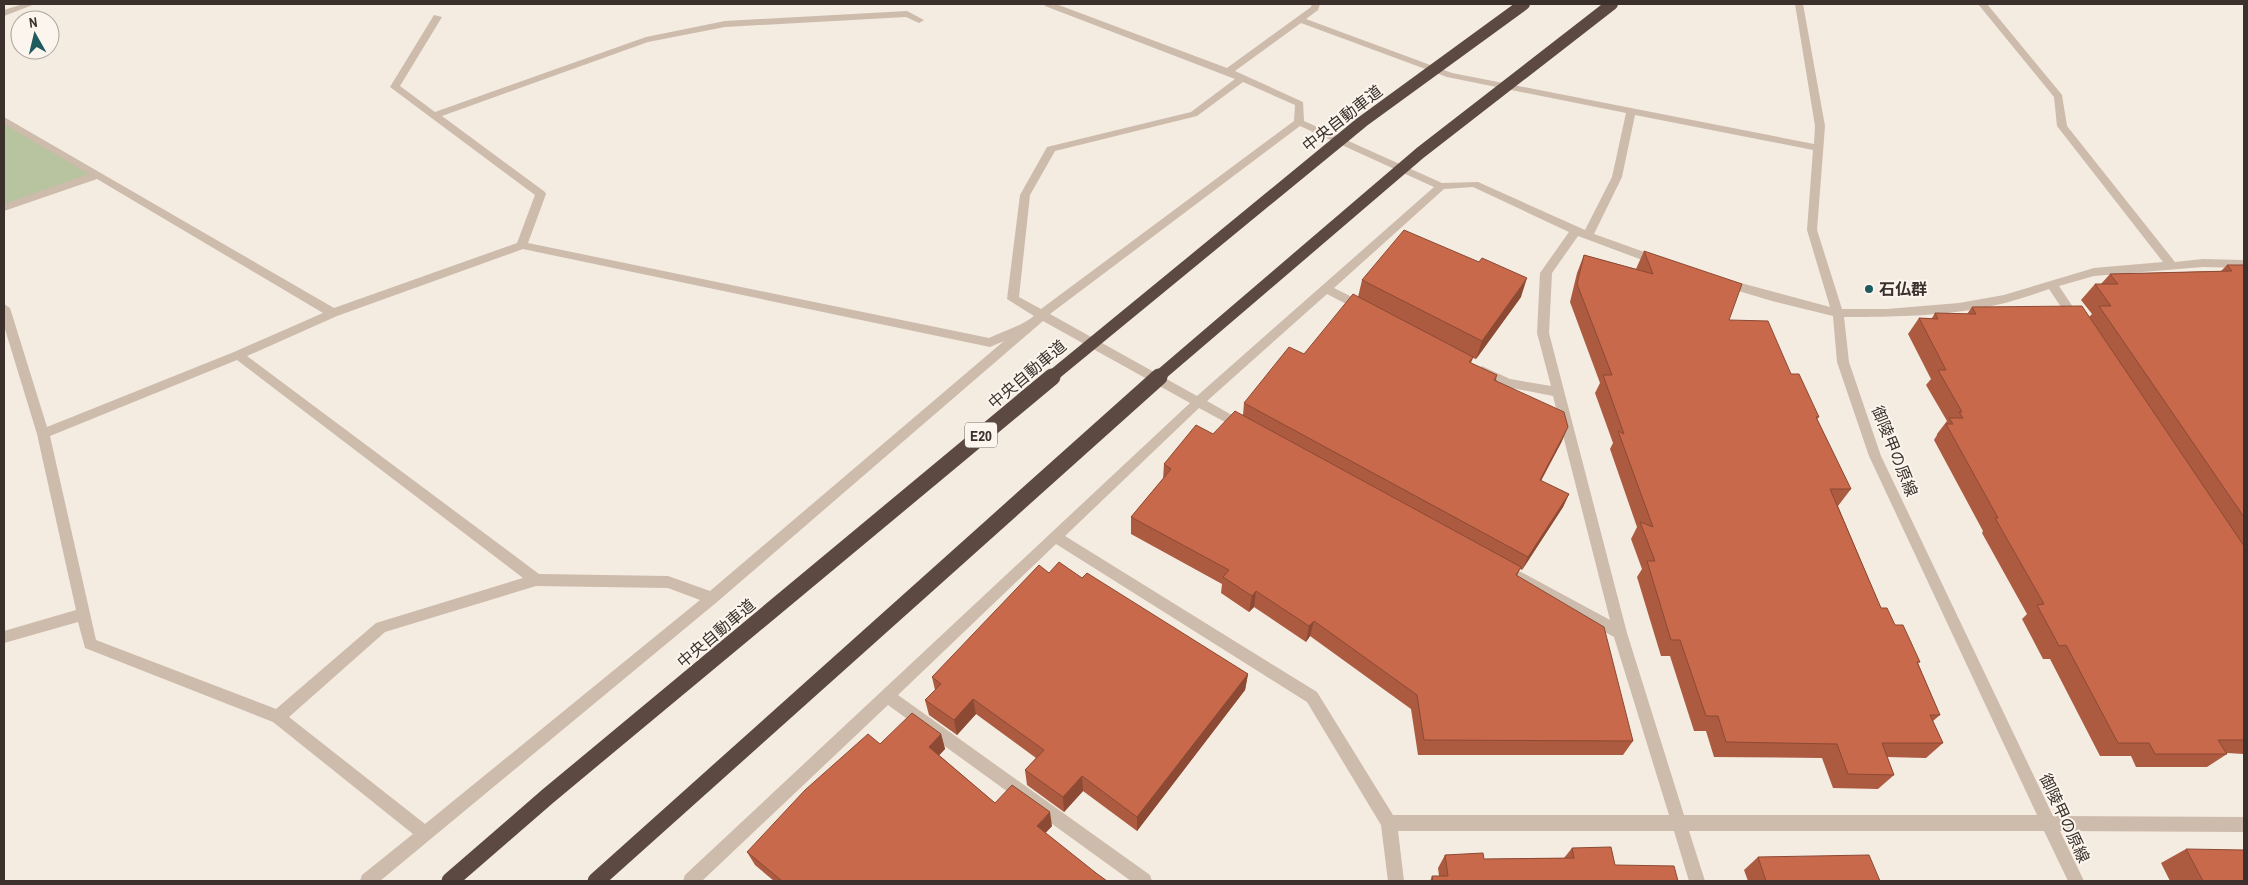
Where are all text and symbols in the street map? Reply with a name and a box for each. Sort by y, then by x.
north arrow [10,10,60,60]
text: N [28,13,39,32]
street label: 中央自動車道 [1297,80,1387,156]
place label: 石仏群 [1879,278,1927,300]
marker: 石仏群 [1863,283,1875,295]
street label: 中央自動車道 [983,335,1071,413]
street label: 御陵甲の原線 [1867,402,1923,500]
road number: E20 [965,422,997,448]
street label: 中央自動車道 [672,594,760,672]
street label: 御陵甲の原線 [2035,770,2095,866]

